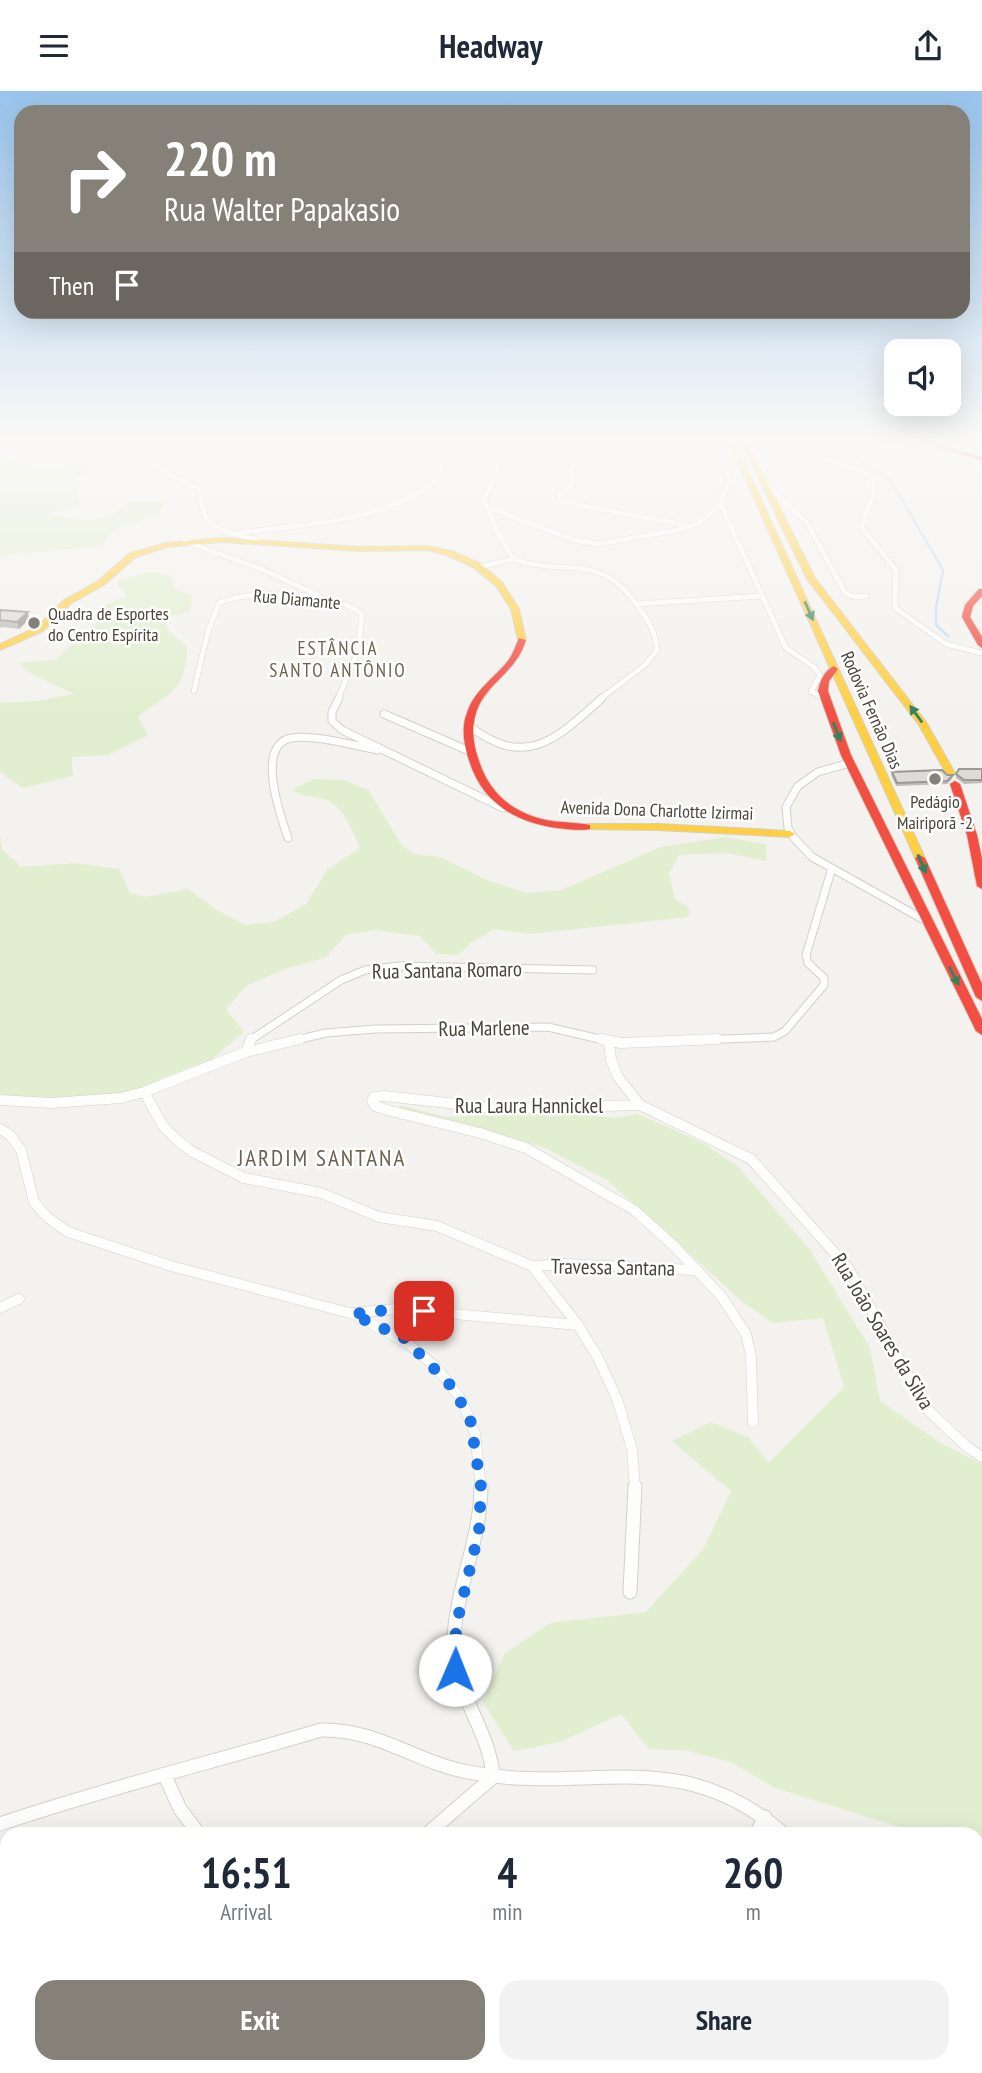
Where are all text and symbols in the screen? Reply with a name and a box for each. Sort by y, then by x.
text: Headway [439,25,543,67]
icon: menu [35,27,73,65]
icon: share [909,27,947,65]
text: 220 m [164,126,277,190]
icon: right [49,133,140,224]
text: Rua Walter Papakasio [164,188,400,230]
icon: arrive [108,266,146,304]
text: Then [49,269,94,302]
map controls [884,339,961,416]
button: sound [884,339,961,416]
street label: Rua Diamante [253,584,341,614]
one-way arrow [804,601,815,622]
place label: Quadra de Esportes do Centro Espírita [48,602,169,646]
marker: Quadra de Esportes do Centro Espírita [26,615,42,631]
district label: ESTÂNCIA SANTO ANTÔNIO [269,636,407,682]
street label: Rodovia Fernão Dias [836,648,908,772]
one-way arrow [909,705,923,723]
one-way arrow [832,721,843,742]
marker: Pedágio Mairiporã -2 [927,771,943,787]
place label: Pedágio Mairiporã -2 [897,790,973,834]
street label: Avenida Dona Charlotte Izirmai [560,795,754,825]
one-way arrow [916,854,928,874]
street label: Rua Santana Romaro [372,955,522,985]
one-way arrow [948,966,959,986]
street label: Rua Marlene [438,1014,530,1042]
street label: Rua Laura Hannickel [455,1092,603,1119]
district label: JARDIM SANTANA [237,1143,406,1172]
street label: Rua João Soares da Silva [826,1248,940,1414]
street label: Travessa Santana [551,1252,675,1282]
pin [394,1281,454,1341]
icon: arrive [405,1292,443,1330]
position arrow [418,1633,492,1707]
text: 16:51 [201,1845,292,1900]
text: 4 [497,1845,517,1900]
text: 260 [723,1845,783,1900]
text: Arrival [220,1897,272,1926]
text: min [492,1897,522,1926]
text: m [746,1897,761,1926]
button: Exit [35,1980,485,2060]
button: Share [499,1980,949,2060]

